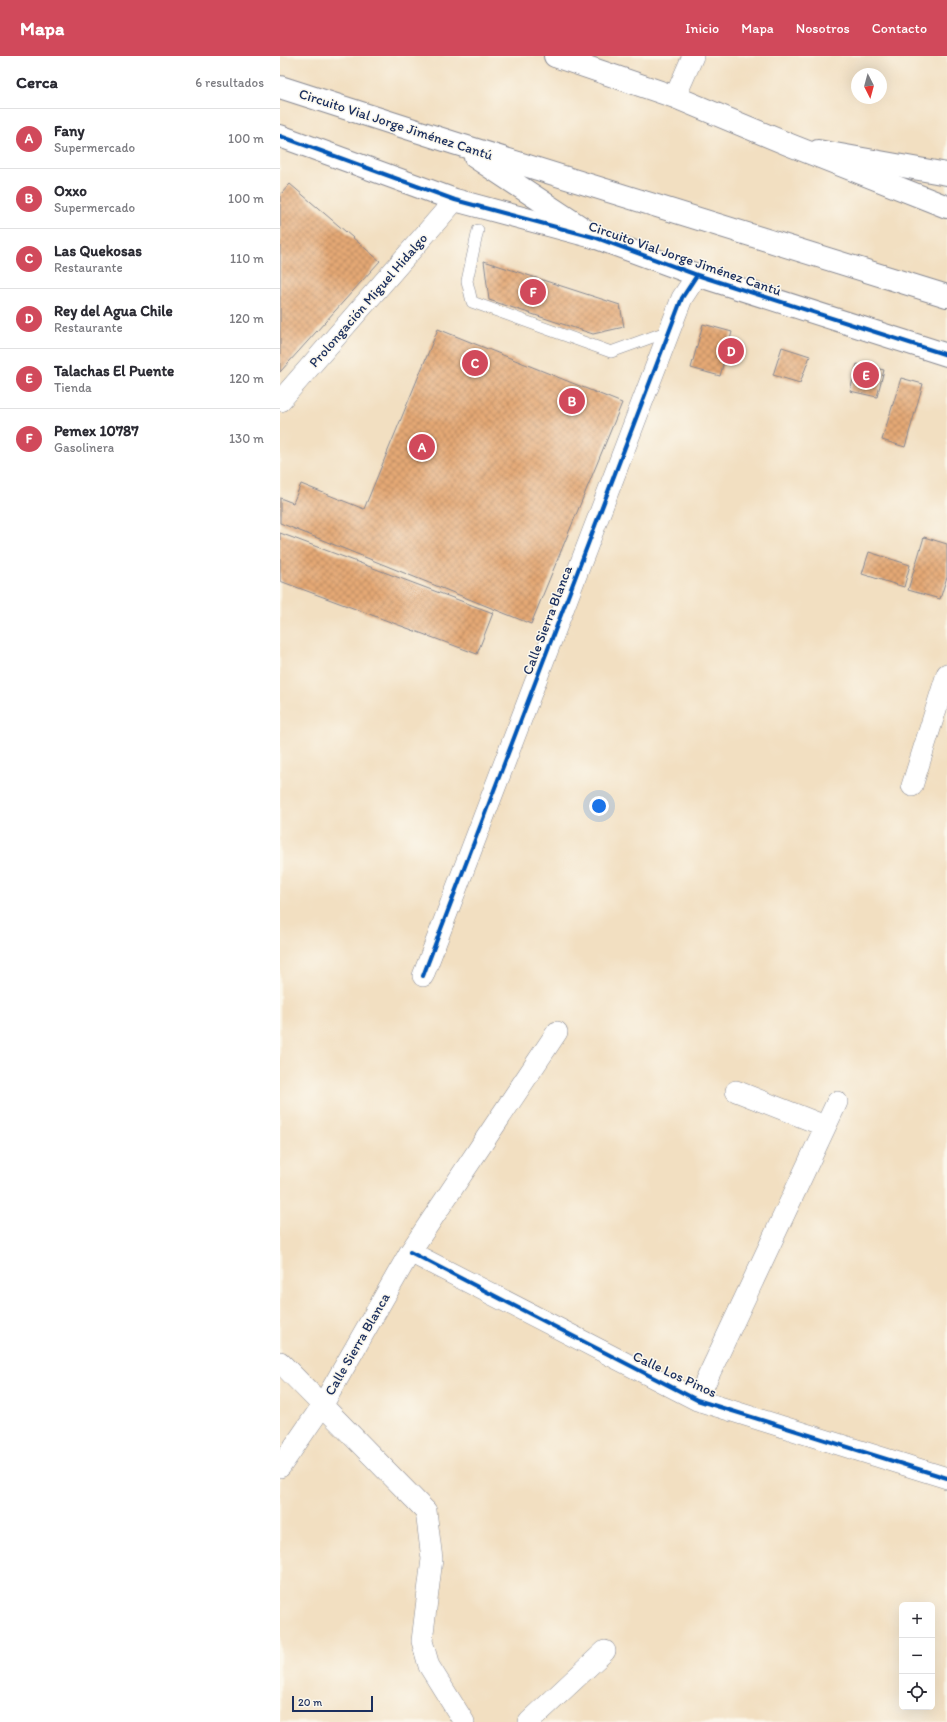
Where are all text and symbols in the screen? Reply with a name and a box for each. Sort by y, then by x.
text: Mapa [20,17,64,40]
text: Inicio [685,20,719,37]
text: Mapa [741,20,774,37]
text: Nosotros [796,20,850,37]
text: Contacto [872,20,927,37]
north arrow [851,68,887,104]
text: Cerca [16,72,58,92]
text: 6 resultados [195,75,264,90]
street label: Circuito Vial Jorge Jiménez Cantú [297,85,495,164]
text: Fany [54,122,85,140]
text: A [25,131,33,146]
text: 100 m [228,131,264,146]
text: Supermercado [54,140,135,155]
text: Oxxo [54,182,87,200]
text: B [25,191,33,206]
text: 100 m [228,191,264,206]
text: Supermercado [54,200,135,215]
street label: Circuito Vial Jorge Jiménez Cantú [586,217,784,300]
street label: Prolongación Miguel Hidalgo [305,230,431,371]
text: Las Quekosas [54,242,142,260]
text: C [25,251,33,266]
text: 110 m [230,251,264,266]
text: Restaurante [54,260,123,275]
pin: F [520,277,546,307]
text: Rey del Agua Chile [54,302,173,320]
text: D [25,311,33,326]
text: 120 m [229,311,264,326]
text: Restaurante [54,320,123,335]
pin: D [718,336,744,366]
pin: C [462,348,488,378]
pin: E [853,360,879,390]
text: Talachas El Puente [54,362,174,380]
text: E [25,371,33,386]
text: 120 m [229,371,264,386]
text: Tienda [54,380,92,395]
pin: B [559,386,585,416]
text: Pemex 10787 [54,422,139,440]
text: F [26,431,32,446]
text: 130 m [229,431,264,446]
pin: A [409,432,435,462]
text: Gasolinera [54,440,114,455]
street label: Calle Sierra Blanca [519,563,576,677]
your location [589,796,609,816]
street label: Calle Sierra Blanca [321,1289,394,1398]
street label: Calle Los Pinos [630,1348,719,1401]
map controls [899,1602,935,1710]
button: + [899,1602,935,1638]
button: − [899,1638,935,1674]
button: locate [899,1674,935,1710]
scale bar [292,1694,373,1713]
text: 20 m [298,1696,322,1709]

